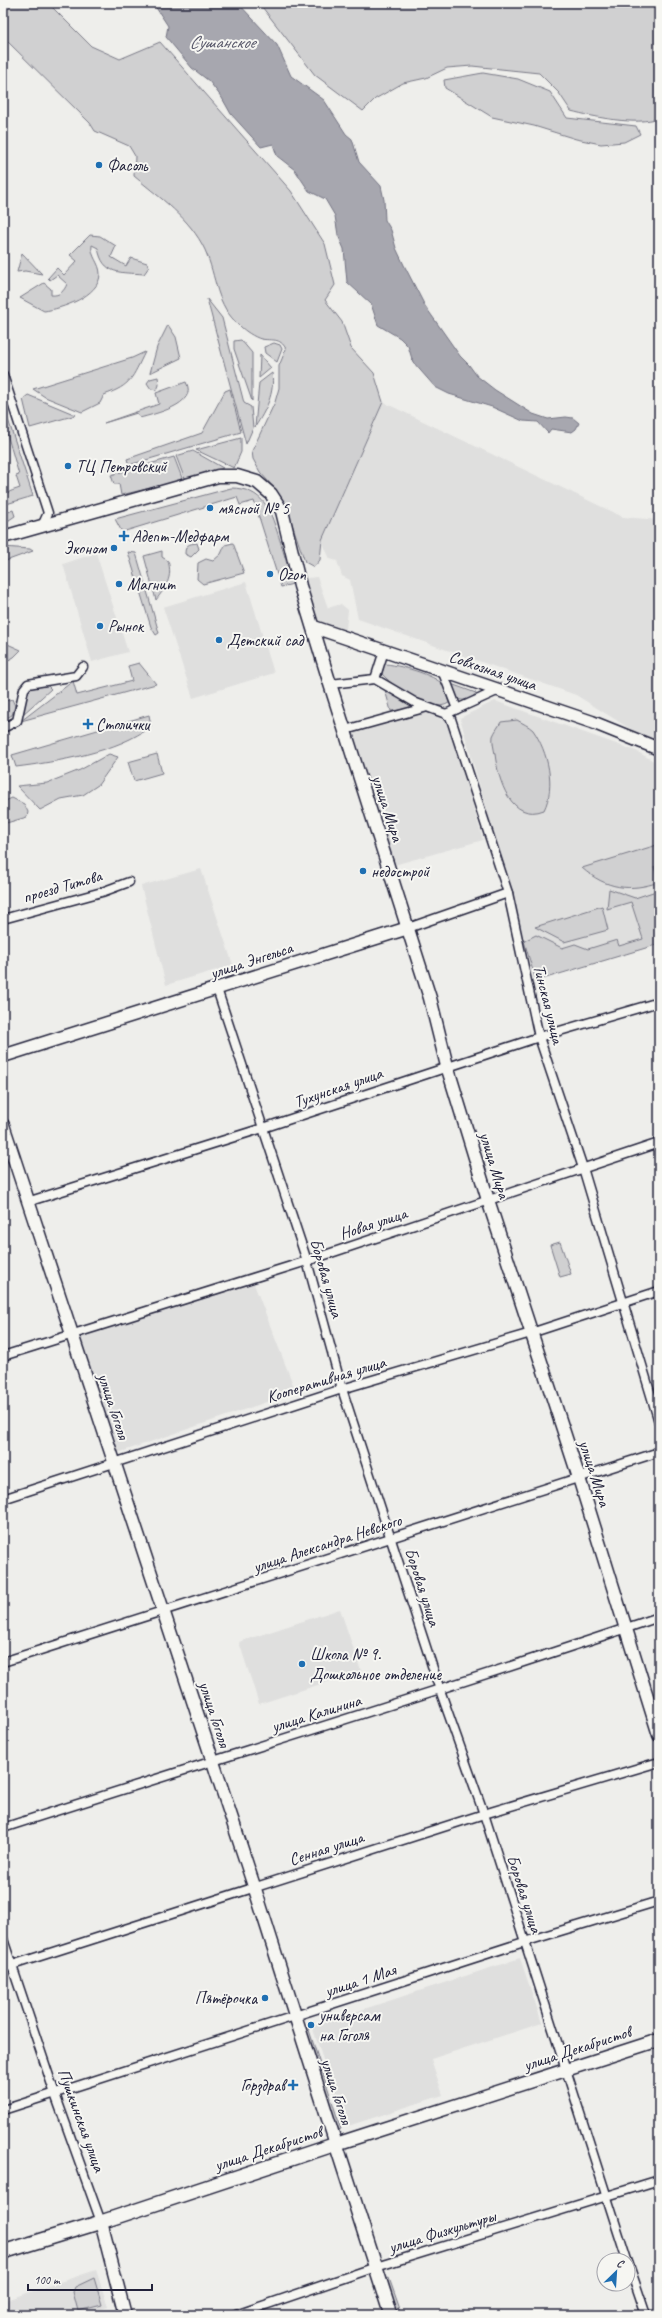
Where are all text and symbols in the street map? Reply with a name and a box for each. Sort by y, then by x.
water label: Сушанское [189,31,258,53]
place label: Фасоль [107,155,149,176]
marker: Фасоль [94,160,104,170]
place label: ТЦ Петровский [76,456,167,477]
marker: ТЦ Петровский [63,461,73,471]
place label: мясной № 5 [218,498,290,519]
marker: мясной № 5 [205,503,215,513]
place label: Адепт-Медфарм [132,526,230,547]
marker: Адепт-Медфарм [119,531,129,541]
place label: Эконом [64,538,107,559]
marker: Эконом [109,543,119,553]
place label: Ozon [278,564,306,585]
marker: Ozon [265,569,275,579]
place label: Магнит [127,574,176,595]
marker: Магнит [114,579,124,589]
place label: Рынок [108,616,145,637]
marker: Рынок [95,621,105,631]
place label: Детский сад [227,630,305,651]
marker: Детский сад [214,635,224,645]
street label: Совхозная улица [446,646,541,696]
place label: Столички [96,714,151,735]
marker: Столички [83,719,93,729]
street label: улица Мира [367,771,408,845]
place label: недострой [371,861,430,882]
street label: проезд Титова [20,865,105,908]
marker: недострой [358,866,368,876]
street label: улица Энгельса [206,937,296,984]
street label: Тинская улица [529,962,569,1048]
street label: Тухунская улица [291,1062,387,1112]
street label: улица Мира [474,1128,515,1202]
street label: Новая улица [337,1202,411,1244]
street label: Боровая улица [305,1236,348,1321]
street label: Кооперативная улица [264,1351,390,1408]
street label: улица Гоголя [93,1370,134,1443]
street label: улица Мира [574,1436,615,1510]
street label: улица Александра Невского [249,1509,405,1578]
street label: Боровая улица [400,1545,446,1630]
place label: Школа № 9. Дошкольное отделение [310,1644,443,1685]
marker: Школа № 9. Дошкольное отделение [297,1659,307,1669]
street label: улица Гоголя [194,1678,235,1751]
street label: улица Калинина [268,1689,365,1737]
street label: Сенная улица [286,1826,368,1870]
street label: Боровая улица [502,1852,548,1937]
street label: улица 1 Мая [321,1959,400,2002]
place label: Пятёрочка [195,1988,258,2009]
marker: Пятёрочка [260,1993,270,2003]
place label: универсам на Гоголя [318,2005,381,2046]
marker: универсам на Гоголя [306,2020,316,2030]
street label: улица Декабристов [520,2020,636,2076]
street label: улица Гоголя [316,2055,357,2128]
street label: Пушкинская улица [53,2066,110,2176]
place label: Горздрав [241,2075,288,2097]
marker: Горздрав [288,2080,298,2090]
street label: улица Декабристов [211,2120,327,2176]
street label: улица Физкультуры [385,2205,500,2258]
north arrow [596,2252,636,2292]
text: С [615,2255,627,2271]
scale bar [28,2266,152,2292]
text: 100 m [34,2272,61,2288]

